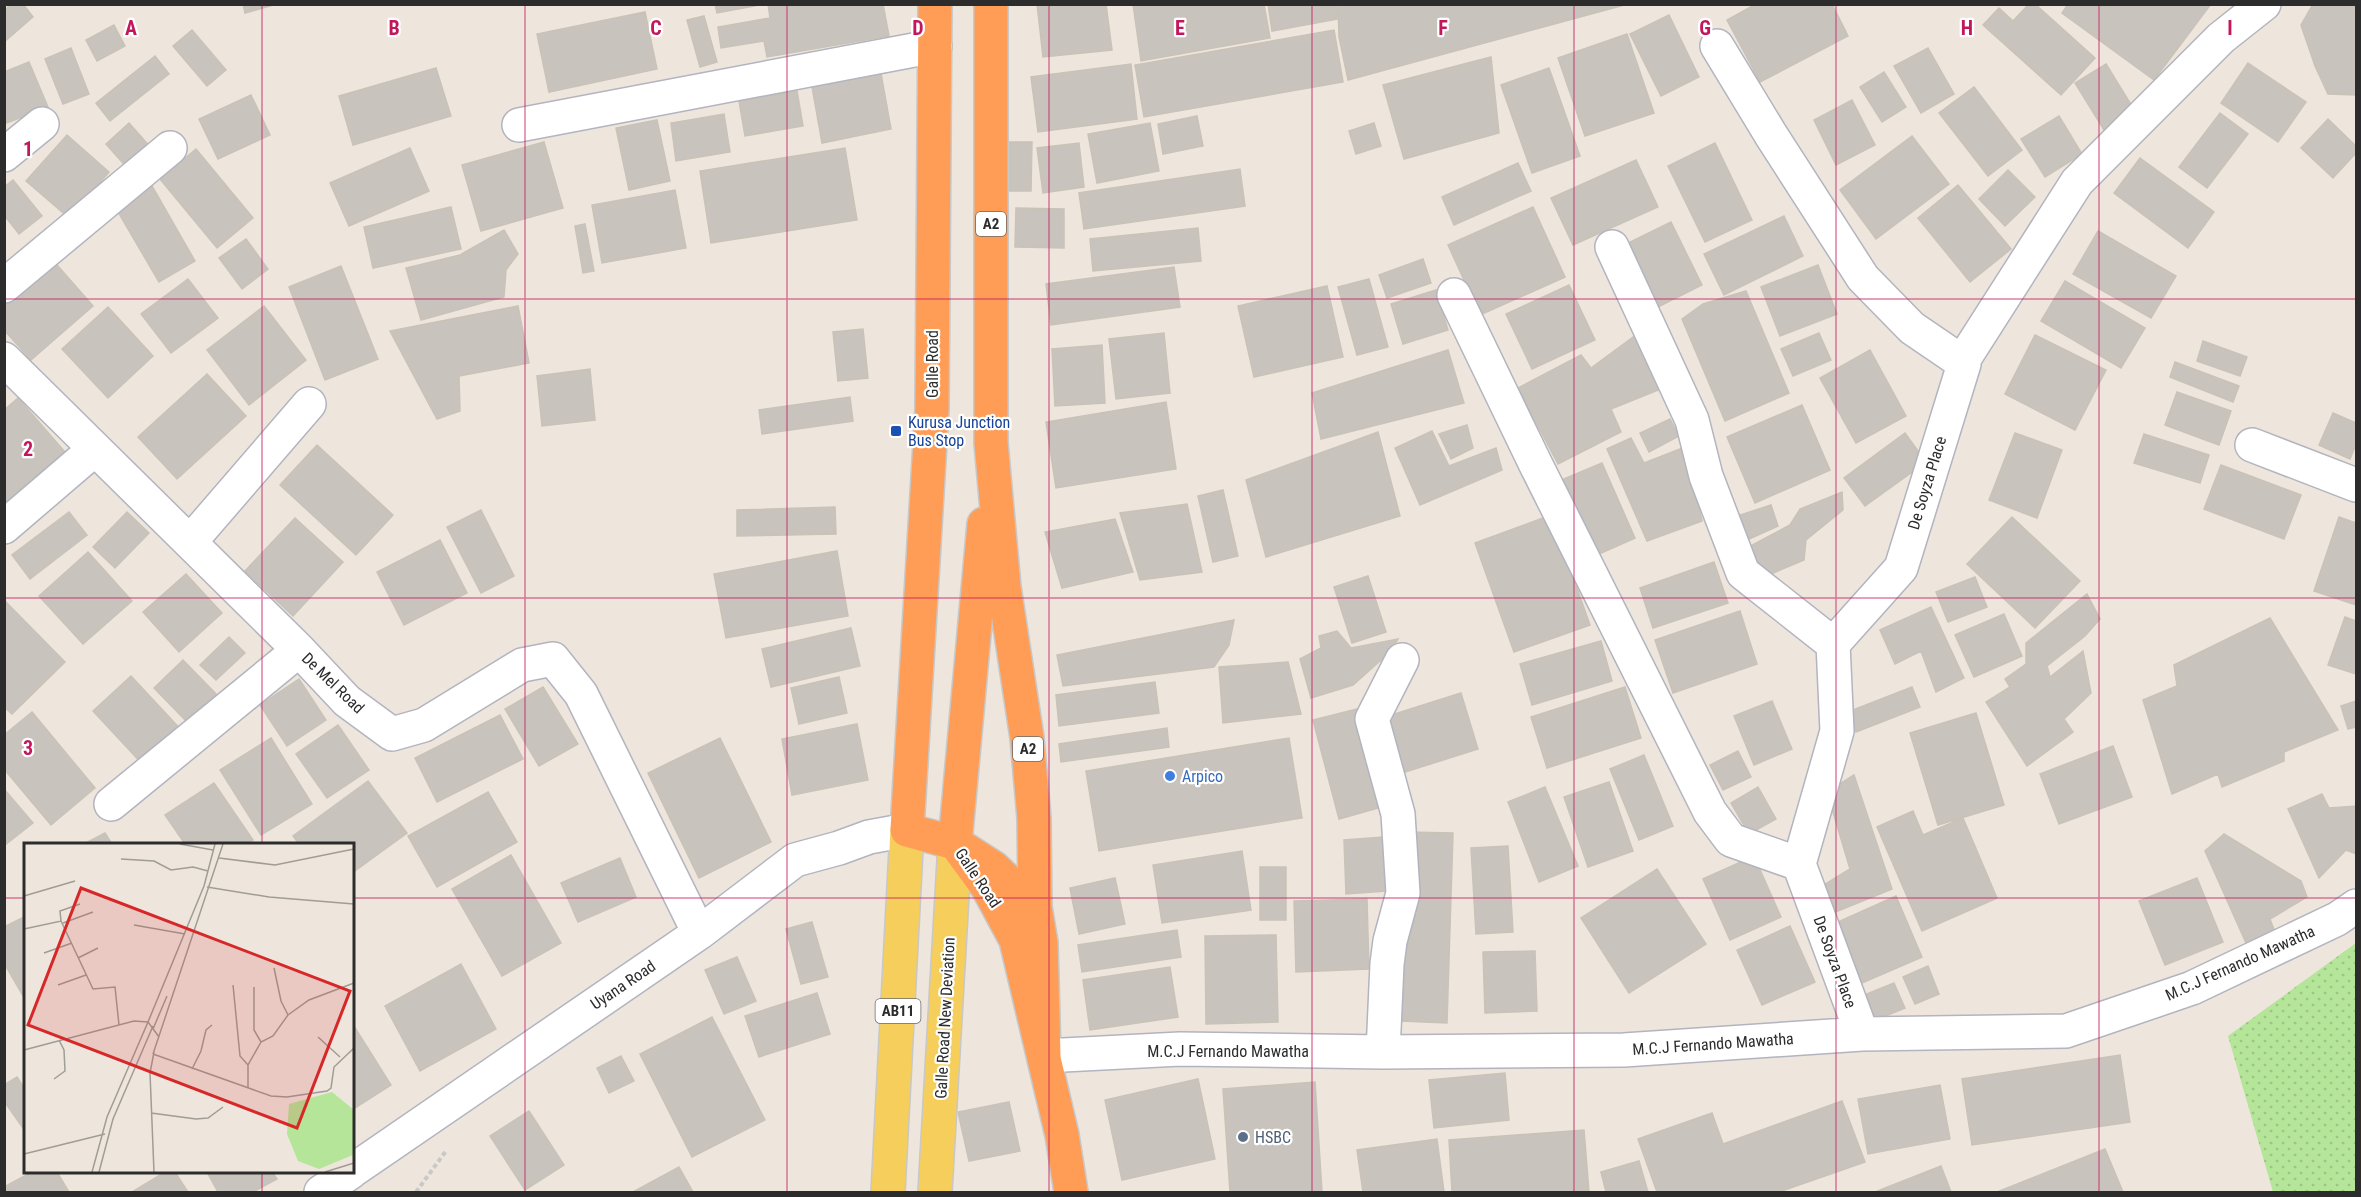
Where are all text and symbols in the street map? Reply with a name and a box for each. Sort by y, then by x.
text: A [125,16,137,40]
text: B [388,16,400,40]
text: C [650,16,662,40]
text: D [912,16,924,40]
text: E [1175,16,1185,40]
text: F [1438,16,1448,40]
text: G [1699,16,1711,40]
text: H [1961,16,1973,40]
text: I [2227,16,2233,40]
text: 1 [23,137,33,161]
road number: A2 [976,212,1006,236]
street label: Galle Road [923,330,942,398]
place label: Kurusa Junction Bus Stop [908,413,1010,450]
marker: Kurusa Junction Bus Stop [889,424,903,438]
street label: De Soyza Place [1904,434,1950,532]
text: 2 [23,437,33,461]
street label: De Mel Road [298,649,368,717]
text: 3 [23,736,33,760]
road number: A2 [1013,737,1043,761]
place label: Arpico [1182,767,1223,786]
marker: Arpico [1163,769,1177,783]
inset map [24,843,354,1173]
street label: Galle Road [951,845,1005,911]
street label: De Soyza Place [1810,913,1860,1011]
street label: M.C.J Fernando Mawatha [2162,921,2318,1005]
street label: Galle Road New Deviation [931,937,959,1099]
street label: Uyana Road [587,956,659,1014]
road number: AB11 [876,999,920,1023]
street label: M.C.J Fernando Mawatha [1632,1029,1794,1059]
street label: M.C.J Fernando Mawatha [1147,1042,1309,1061]
place label: HSBC [1255,1128,1291,1147]
marker: HSBC [1236,1130,1250,1144]

